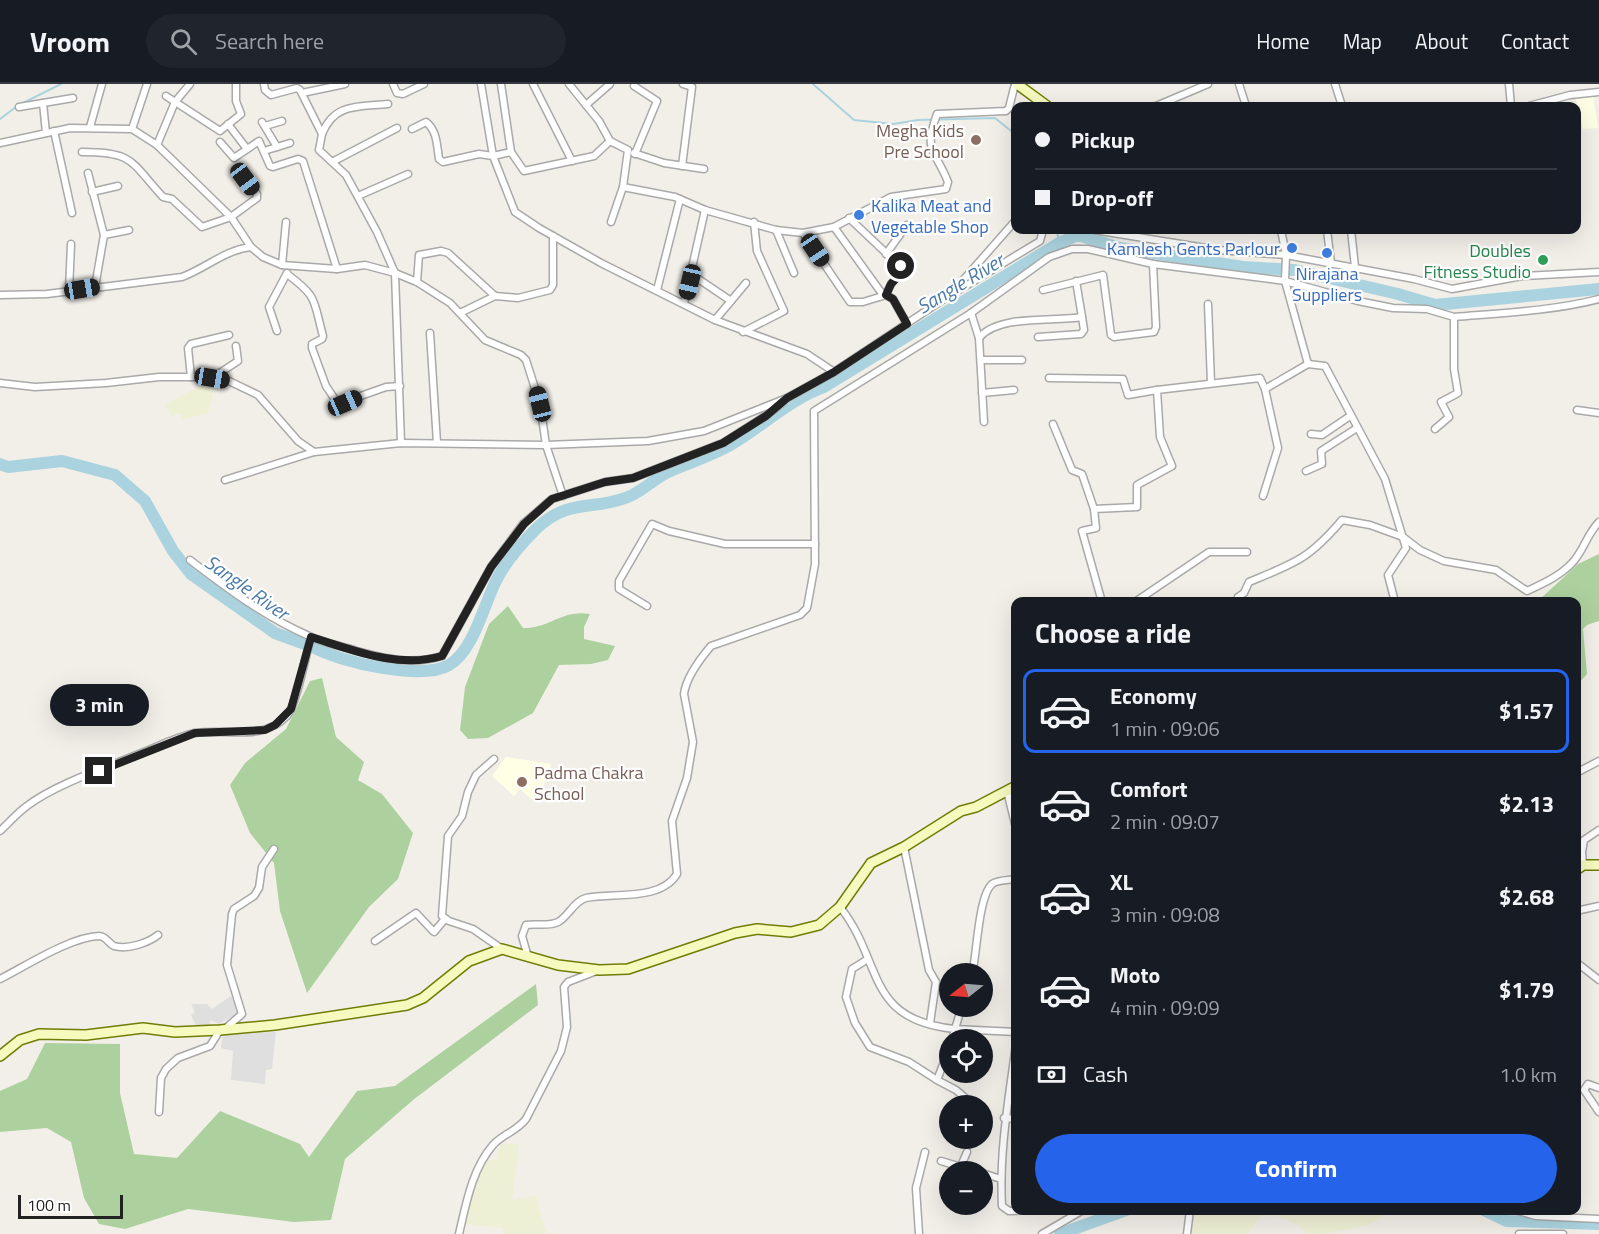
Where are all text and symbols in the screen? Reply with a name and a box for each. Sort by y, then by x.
search box [146,14,566,68]
text: Vroom [30,20,110,63]
text: Search here [215,24,324,58]
icon: search [167,25,200,58]
text: Home [1256,25,1310,57]
text: Map [1343,25,1382,57]
text: About [1415,25,1468,57]
text: Contact [1501,25,1569,57]
place label: Megha Kids Pre School [876,117,964,165]
text: Pickup [1071,123,1135,157]
marker: Megha Kids Pre School [969,133,983,147]
car [227,159,263,199]
text: Drop-off [1071,181,1153,215]
place label: Kalika Meat and Vegetable Shop [871,192,992,240]
marker: Kalika Meat and Vegetable Shop [852,208,866,222]
car [797,230,833,270]
place label: Kamlesh Gents Parlour [1107,235,1280,262]
place label: Doubles Fitness Studio [1423,237,1531,285]
marker: Kamlesh Gents Parlour [1285,241,1299,255]
water label: Sangle River [910,243,1012,321]
marker: Nirajana Suppliers [1320,246,1334,260]
route start [887,252,914,279]
marker: Doubles Fitness Studio [1536,253,1550,267]
place label: Nirajana Suppliers [1292,260,1362,308]
car [677,262,703,302]
car [63,277,101,301]
car [193,366,231,390]
car [527,384,553,424]
car [325,387,365,419]
water label: Sangle River [198,546,298,629]
text: Choose a ride [1035,612,1191,653]
text: Economy [1110,679,1197,713]
callout: 3 min [50,684,148,726]
icon: car [1038,684,1092,738]
text: 3 min [75,689,124,720]
text: $1.57 [1499,694,1554,728]
text: 1 min · 09:06 [1110,713,1220,744]
route end [85,757,112,784]
place label: Padma Chakra School [534,759,644,807]
text: Comfort [1110,772,1188,806]
marker: Padma Chakra School [515,775,529,789]
icon: car [1038,777,1092,831]
text: $2.13 [1499,787,1554,821]
text: 2 min · 09:07 [1110,806,1220,837]
text: XL [1110,865,1133,899]
icon: car [1038,870,1092,924]
text: $2.68 [1499,880,1554,914]
text: 3 min · 09:08 [1110,899,1220,930]
text: Moto [1110,958,1160,992]
north arrow [939,963,993,1017]
map controls [939,963,993,1215]
icon: car [1038,963,1092,1017]
text: $1.79 [1499,973,1554,1007]
text: 4 min · 09:09 [1110,992,1220,1023]
button: locate [939,1029,993,1083]
text: Cash [1083,1057,1128,1091]
icon: cash [1035,1058,1068,1091]
text: 1.0 km [1500,1059,1557,1090]
button: + [939,1095,993,1149]
button: Confirm [1035,1134,1557,1203]
button: − [939,1161,993,1215]
scale bar [18,1192,123,1220]
text: 100 m [27,1193,71,1217]

